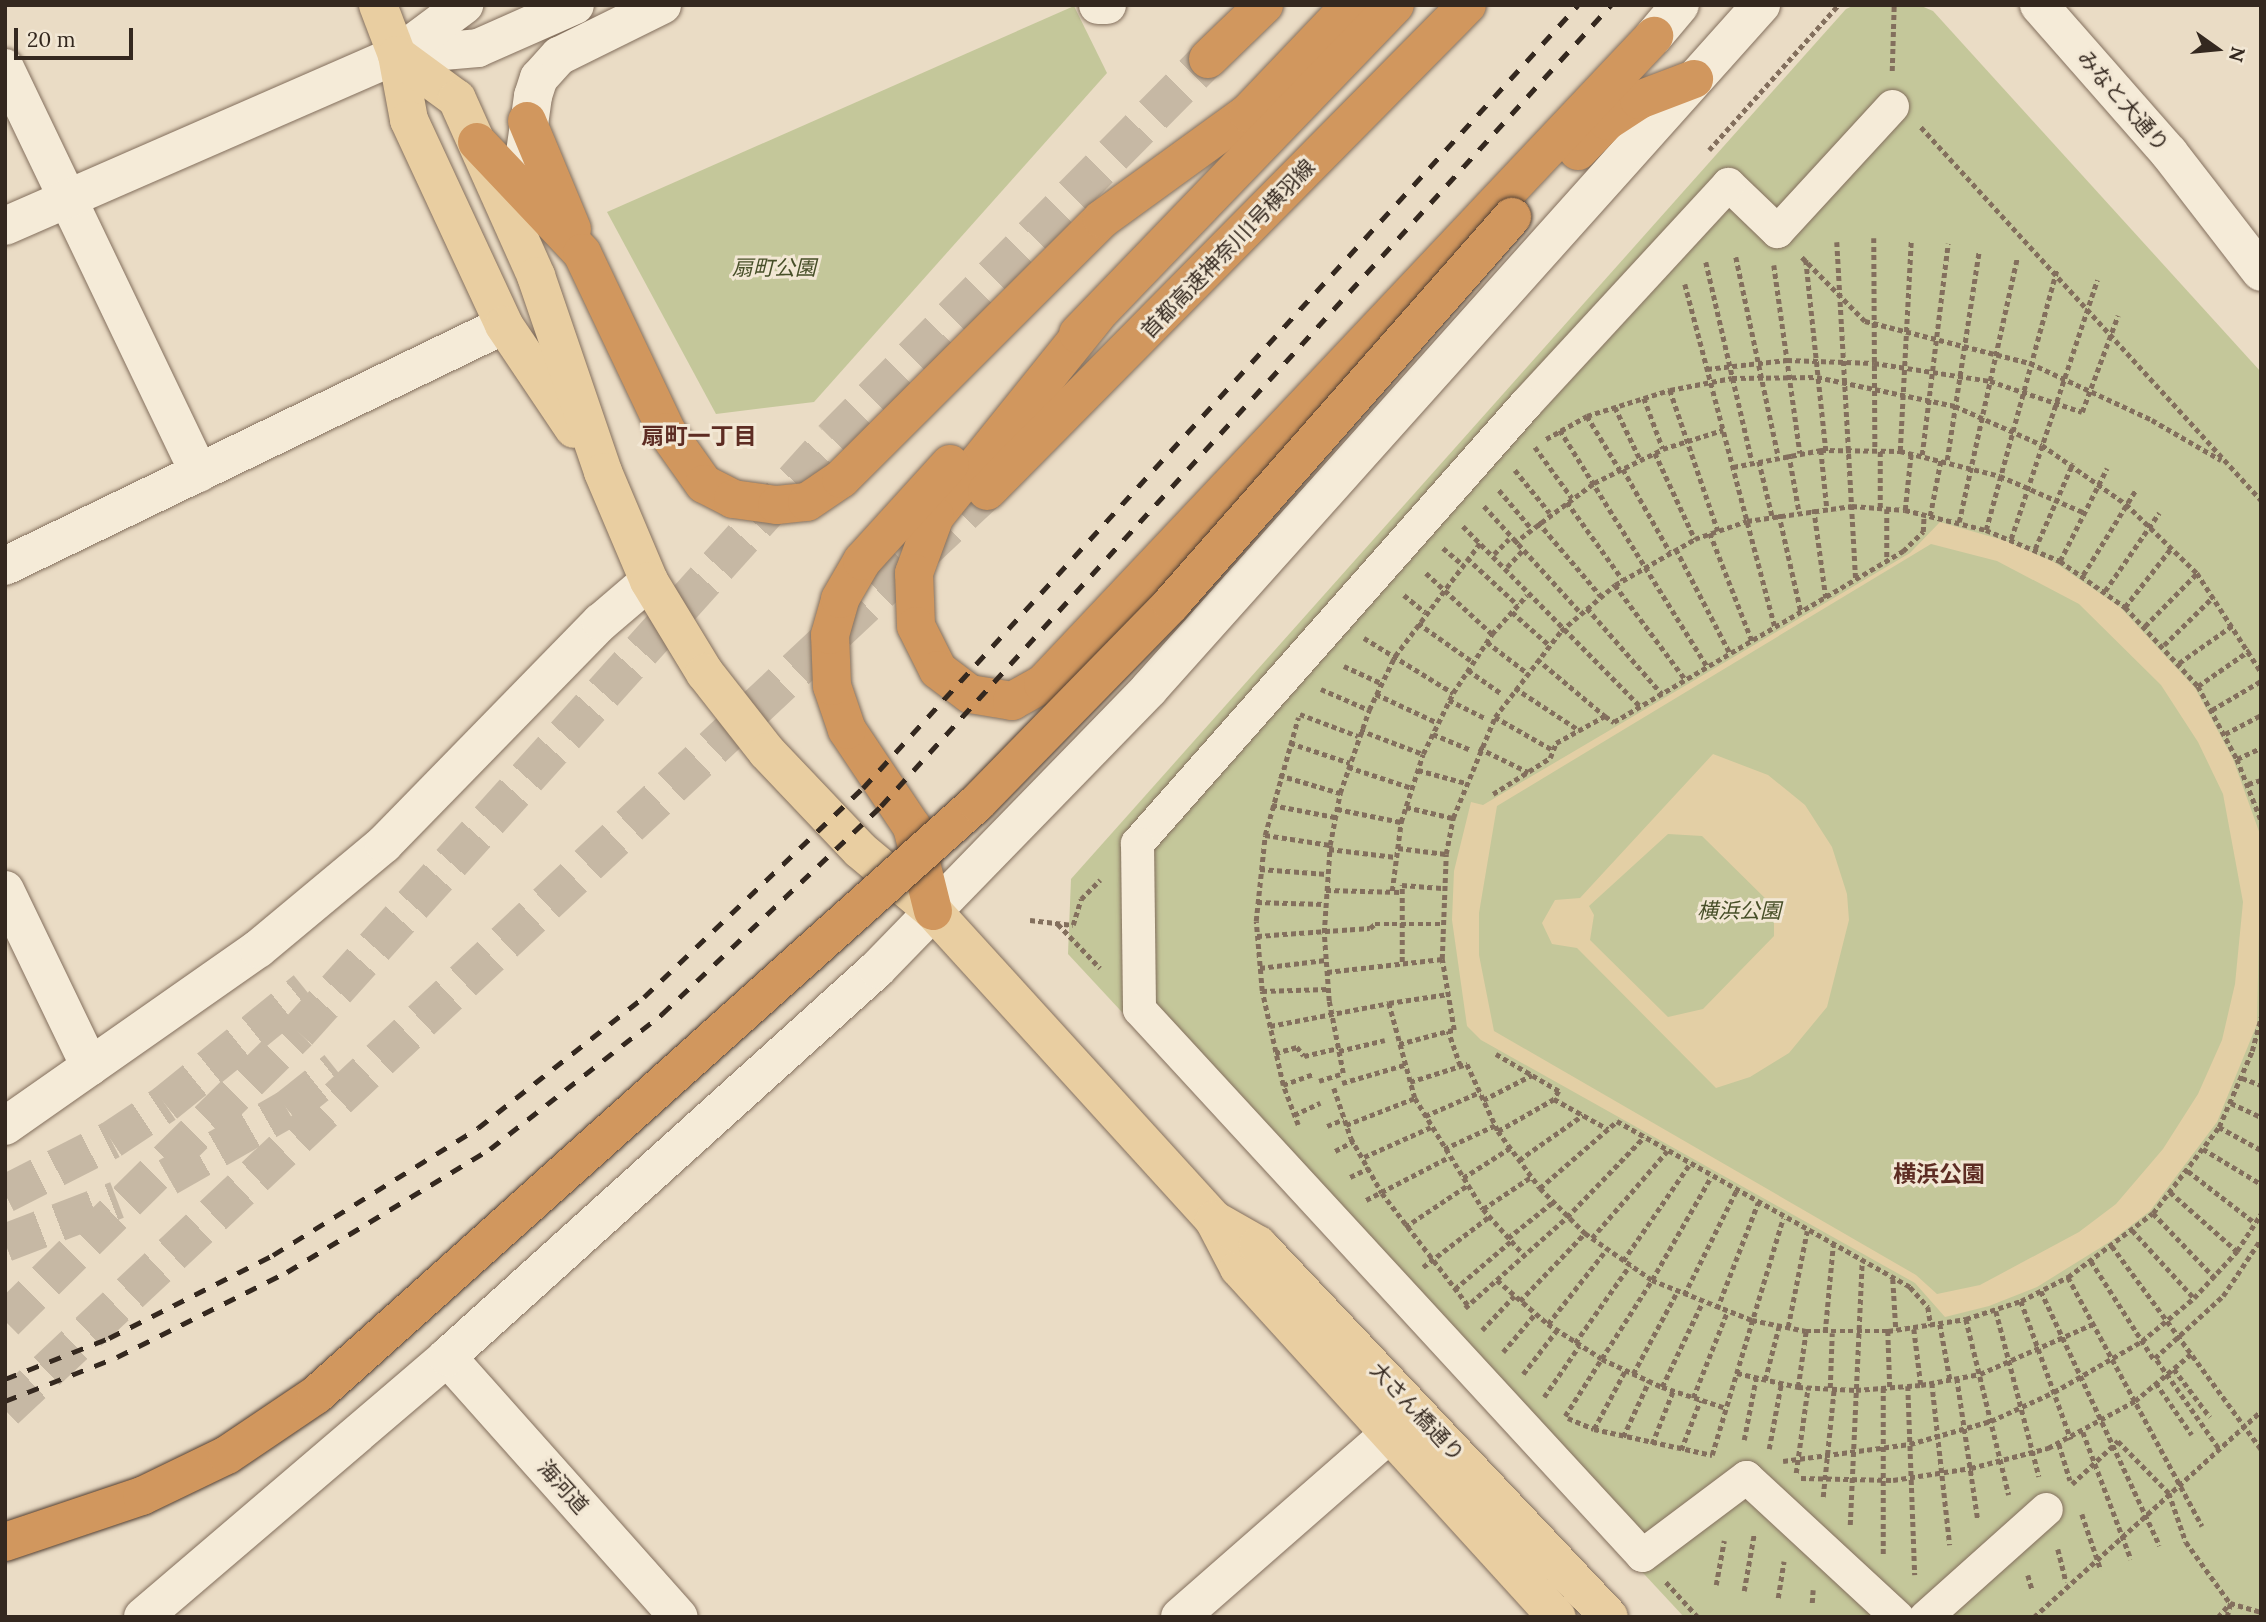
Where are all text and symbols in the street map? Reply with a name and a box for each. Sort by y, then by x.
scale bar [18,14,136,58]
north arrow [2182,14,2252,84]
text: 20 m [27,26,76,53]
text: N [2224,44,2251,65]
street label: みなと大通り [2072,45,2174,157]
street label: 首都高速神奈川1号横羽線 [1136,154,1320,344]
park label: 扇町公園 [732,255,816,281]
district label: 扇町一丁目 [642,422,756,450]
park label: 横浜公園 [1697,898,1781,924]
district label: 横浜公園 [1893,1160,1985,1188]
street label: 大さん橋通り [1365,1357,1469,1467]
street label: 海河道 [533,1455,593,1519]

